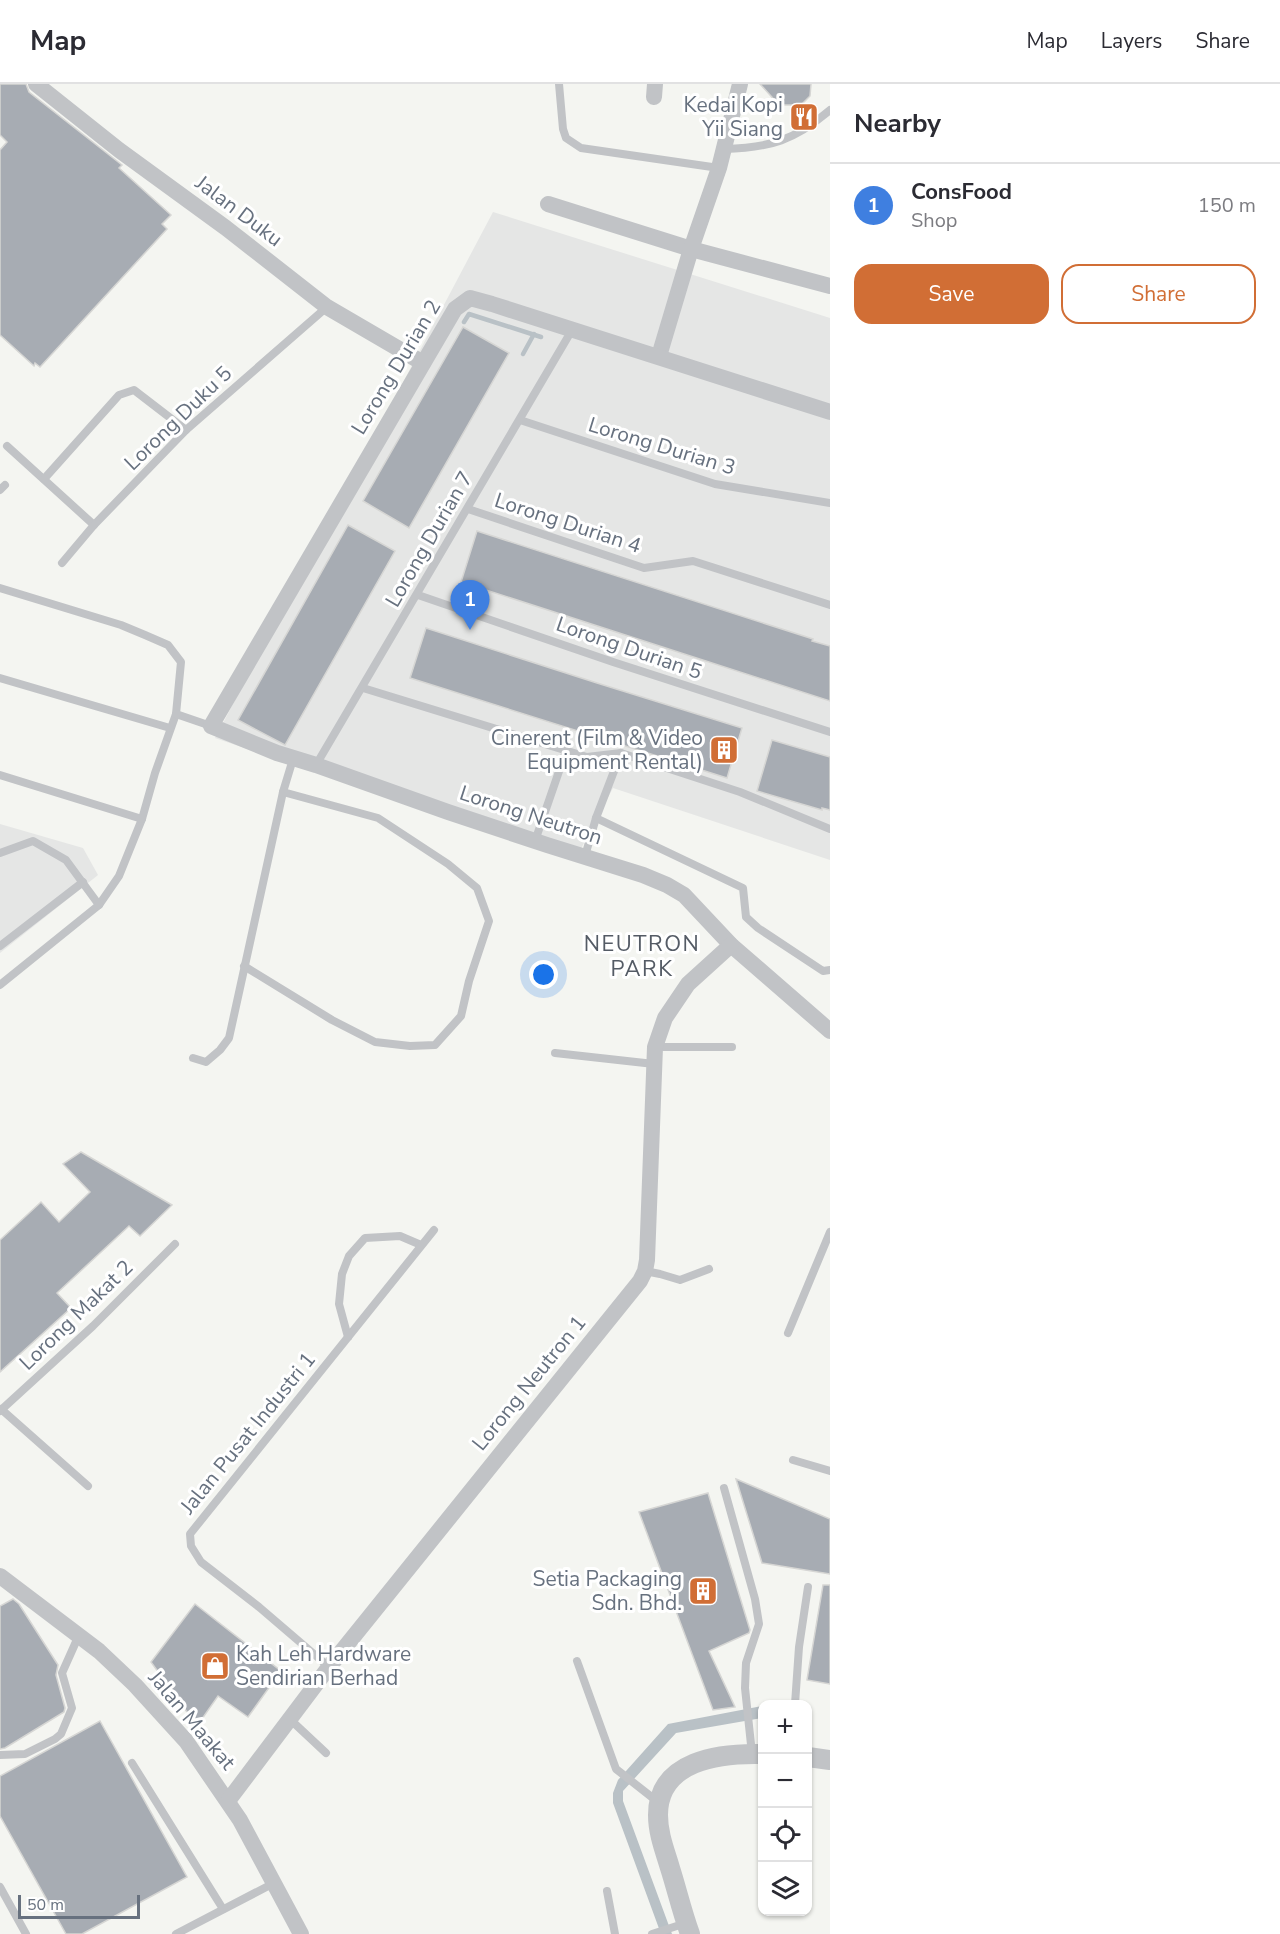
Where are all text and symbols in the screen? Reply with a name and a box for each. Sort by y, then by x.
text: Map [30,22,86,60]
text: Map [1026,27,1068,55]
text: Layers [1101,27,1162,55]
text: Share [1195,27,1250,55]
place label: Kedai Kopi Yii Siang [684,91,783,143]
restaurant icon: Kedai Kopi Yii Siang [788,101,820,133]
text: Nearby [854,106,941,141]
street label: Jalan Duku [189,168,288,253]
text: ConsFood [911,177,1012,207]
text: 1 [868,192,880,219]
text: 150 m [1198,192,1256,219]
text: Shop [911,207,957,234]
button: Save [854,264,1049,324]
button: Share [1061,264,1256,324]
street label: Lorong Durian 2 [345,294,447,440]
street label: Lorong Duku 5 [118,360,238,476]
street label: Lorong Durian 3 [585,410,739,482]
street label: Lorong Durian 7 [379,466,479,612]
street label: Lorong Durian 4 [491,486,645,560]
pin: 1 [450,580,490,630]
street label: Lorong Durian 5 [552,610,706,686]
place label: Cinerent (Film & Video Equipment Rental) [491,724,703,776]
building icon: Cinerent (Film & Video Equipment Rental) [708,734,740,766]
street label: Lorong Neutron [456,779,606,851]
district label: NEUTRON PARK [584,929,700,984]
your location [529,960,558,989]
street label: Lorong Makat 2 [13,1254,139,1376]
street label: Lorong Neutron 1 [466,1309,592,1457]
street label: Jalan Pusat Industri 1 [173,1346,322,1521]
place label: Setia Packaging Sdn. Bhd. [533,1565,682,1617]
building icon: Setia Packaging Sdn. Bhd. [687,1575,719,1607]
place label: Kah Leh Hardware Sendirian Berhad [236,1640,411,1692]
shop icon: Kah Leh Hardware Sendirian Berhad [199,1650,231,1682]
street label: Jalan Maakat [142,1664,242,1776]
map controls [758,1700,812,1916]
button: + [758,1700,812,1754]
button: − [758,1754,812,1808]
button: locate [758,1808,812,1862]
button: layers [758,1862,812,1916]
scale bar [18,1892,140,1920]
text: 50 m [27,1894,64,1916]

